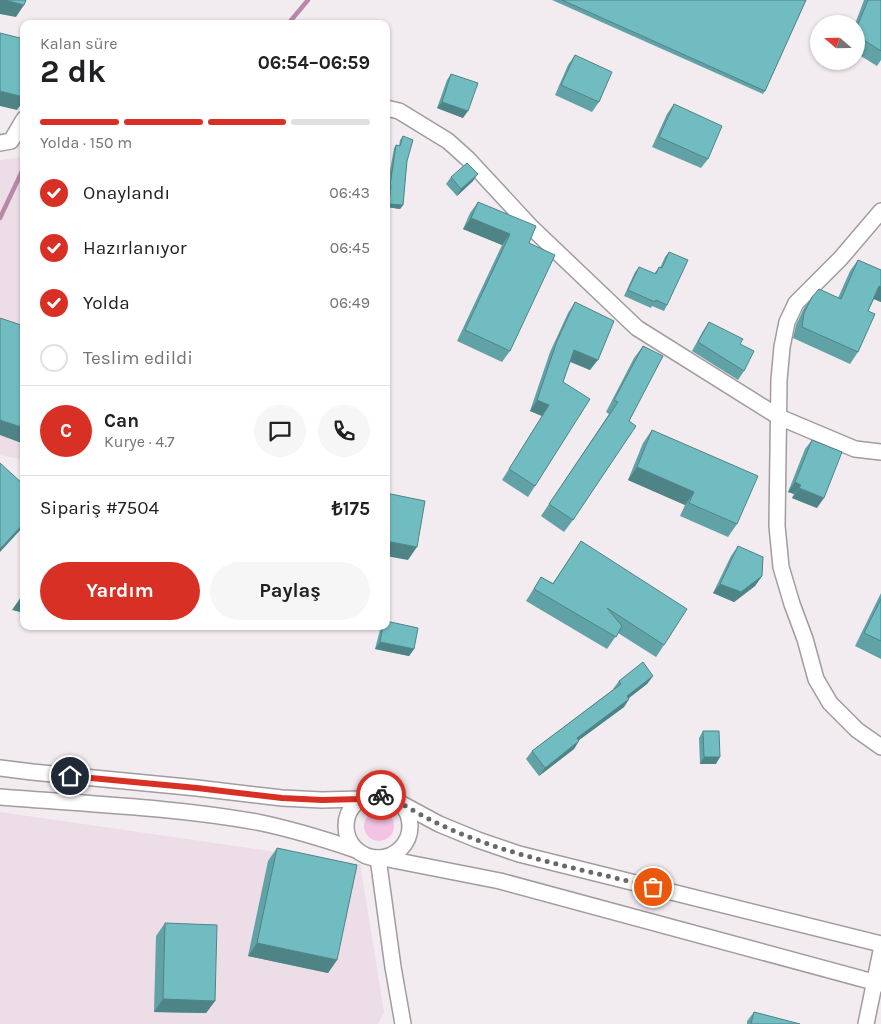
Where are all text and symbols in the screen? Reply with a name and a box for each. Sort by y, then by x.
north arrow [810,15,865,70]
map controls [810,15,865,70]
text: Kalan süre [40,34,117,53]
text: 06:54–06:59 [258,52,370,74]
text: 2 dk [40,53,106,90]
text: Yolda · 150 m [40,133,132,152]
icon: check [40,179,68,207]
text: Onaylandı [83,182,170,204]
text: 06:43 [329,183,370,202]
icon: check [40,234,68,262]
text: Hazırlanıyor [83,237,187,259]
text: 06:45 [330,238,370,257]
icon: check [40,289,68,317]
text: Yolda [83,292,130,314]
text: 06:49 [329,293,370,312]
text: Teslim edildi [83,347,193,369]
button: chat [254,405,306,457]
button: phone [318,405,370,457]
text: Can [104,410,139,432]
text: C [60,420,72,442]
text: Kurye · 4.7 [104,432,175,451]
text: Sipariş #7504 [40,497,159,519]
text: ₺175 [332,498,370,520]
button: Yardım [40,562,200,620]
button: Paylaş [210,562,370,620]
pin [49,755,91,797]
icon: home [56,762,84,790]
courier [356,770,406,820]
icon: bike [367,781,395,809]
pin [632,866,674,908]
icon: bag [639,873,667,901]

